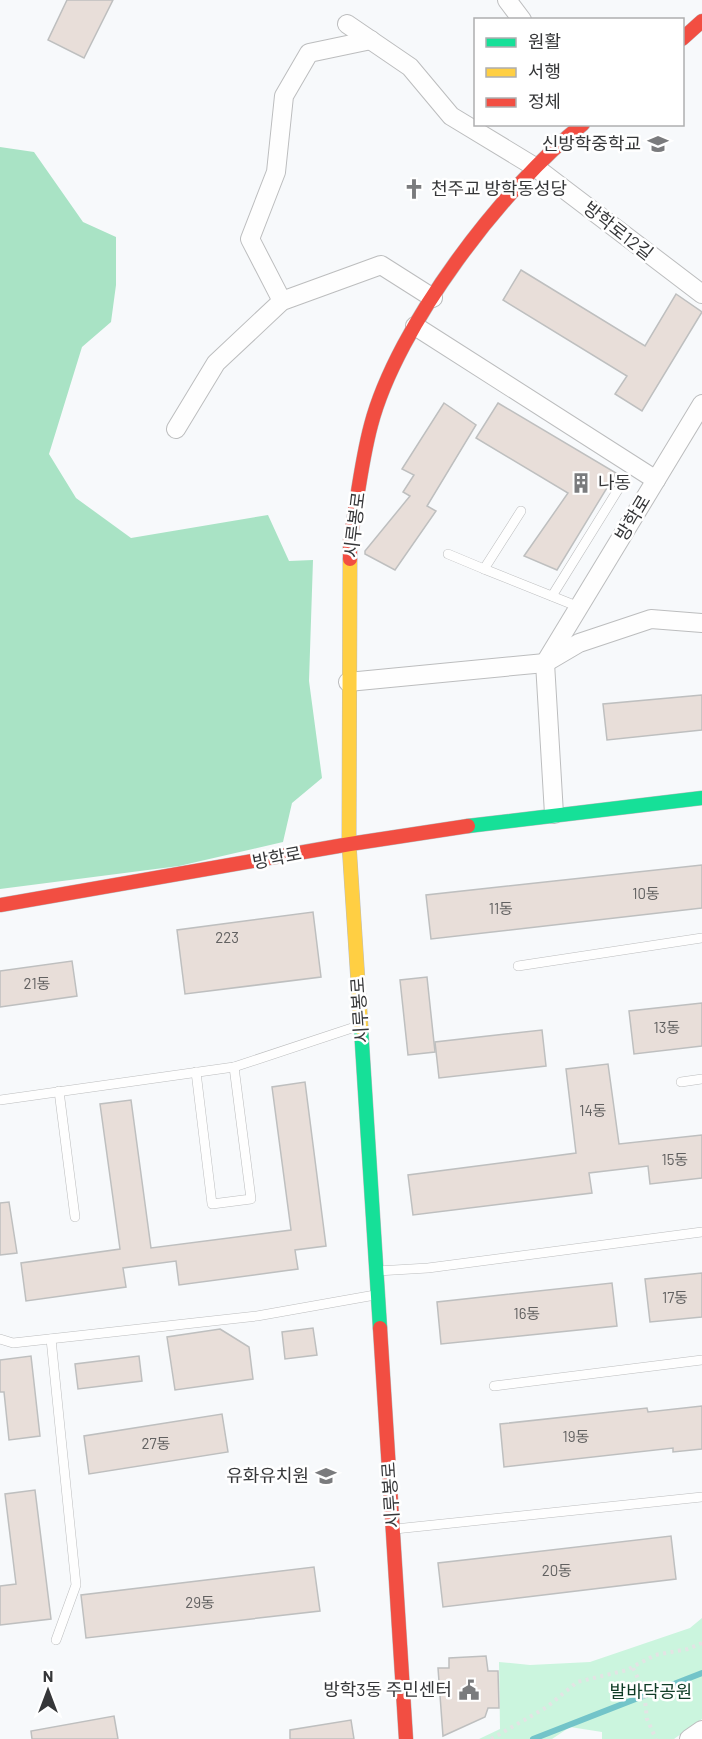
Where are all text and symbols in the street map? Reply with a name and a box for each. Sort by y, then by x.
legend [474,18,684,126]
text: 원활 [528,30,561,52]
text: 서행 [528,60,561,82]
text: 정체 [528,90,561,112]
place label: 신방학중학교 [542,132,641,154]
school or university icon: 신방학중학교 [646,132,670,156]
church icon: 천주교 방학동성당 [402,177,426,201]
place label: 천주교 방학동성당 [431,177,567,199]
street label: 방학로12길 [579,196,658,264]
building icon: 나동 [569,471,593,495]
place label: 나동 [598,471,631,493]
street label: 시루봉로 [339,491,369,559]
street label: 방학로 [610,491,654,544]
street label: 방학로 [250,841,303,873]
house number: 10동 [632,884,660,902]
house number: 11동 [489,899,513,917]
house number: 223 [215,928,239,946]
house number: 21동 [24,974,50,992]
street label: 시루봉로 [346,976,372,1044]
house number: 13동 [654,1018,680,1036]
house number: 14동 [579,1101,607,1119]
house number: 15동 [662,1150,688,1168]
house number: 17동 [662,1288,688,1306]
house number: 16동 [514,1304,540,1322]
house number: 19동 [563,1427,589,1445]
house number: 27동 [142,1434,170,1452]
street label: 시루봉로 [377,1461,403,1529]
place label: 유화유치원 [226,1464,309,1486]
school or university icon: 유화유치원 [314,1464,338,1488]
house number: 20동 [542,1561,572,1579]
house number: 29동 [185,1593,215,1611]
north arrow [18,1661,78,1721]
text: N [43,1666,53,1685]
place label: 방학3동 주민센터 [323,1678,452,1700]
public building icon: 방학3동 주민센터 [457,1678,481,1702]
park label: 발바닥공원 [610,1680,692,1702]

